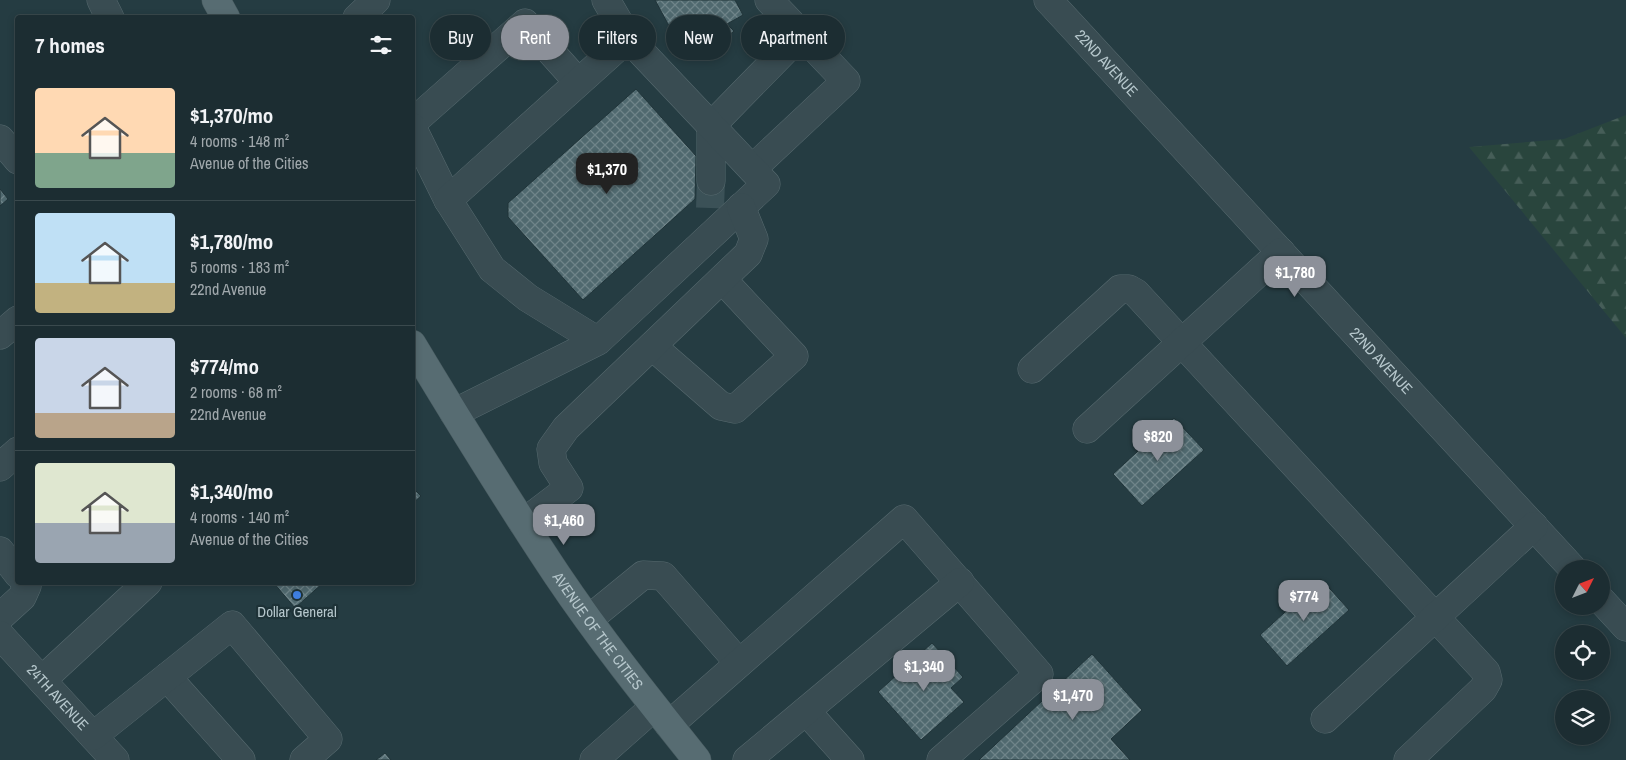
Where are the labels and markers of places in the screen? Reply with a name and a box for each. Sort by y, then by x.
pin: $1,370 [566,152,648,195]
pin: $1,780 [1254,256,1336,298]
pin: $820 [1128,420,1188,462]
pin: $1,460 [523,504,605,546]
pin: $774 [1274,580,1334,622]
marker: Dollar General [291,589,303,601]
place label: Dollar General [257,601,337,622]
pin: $1,340 [883,650,965,692]
pin: $1,470 [1032,678,1114,721]

